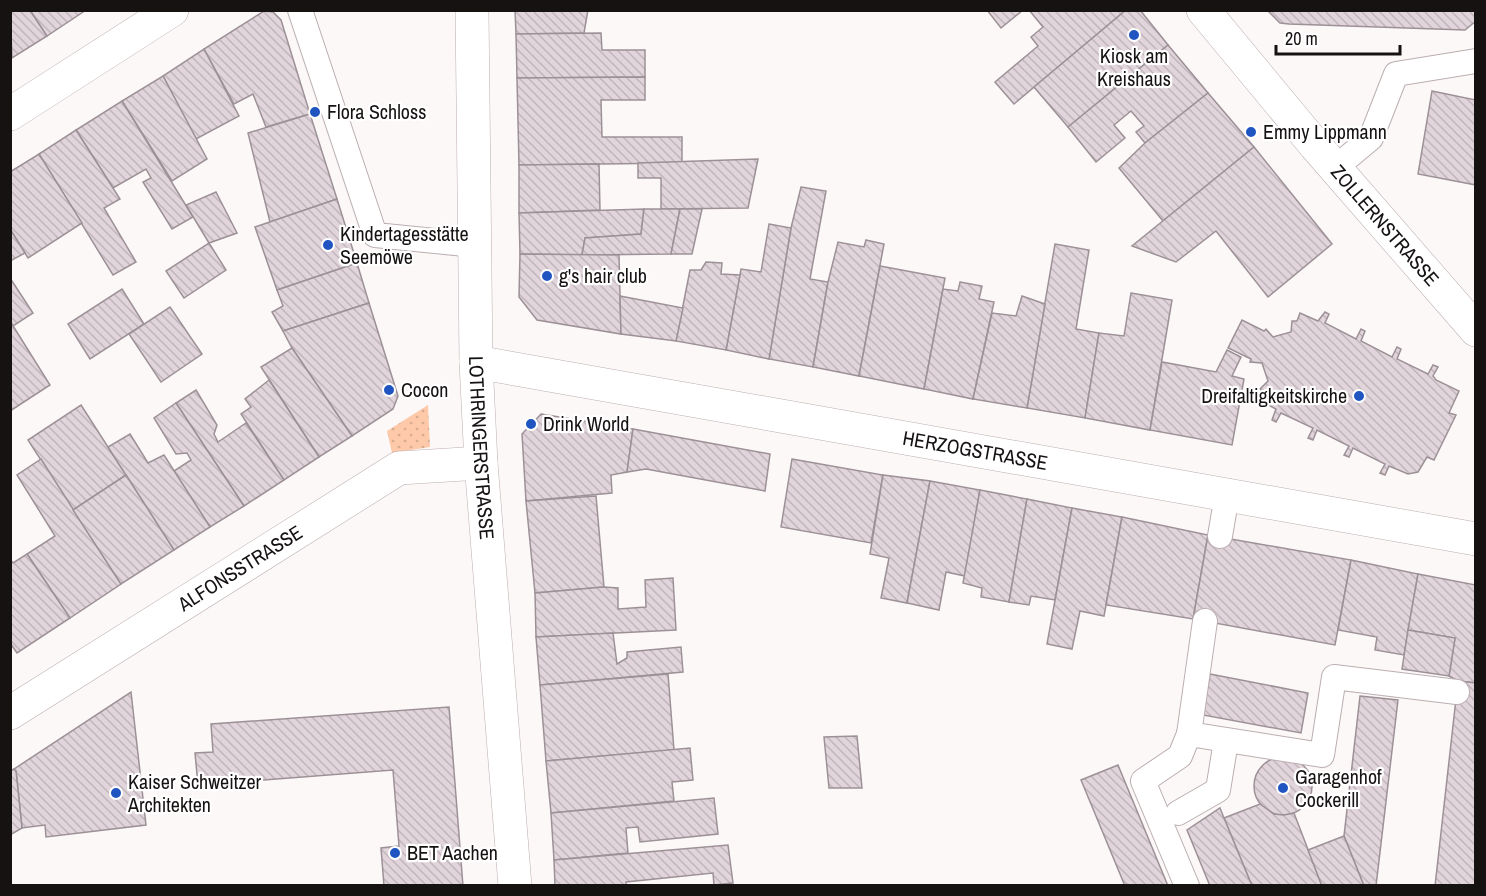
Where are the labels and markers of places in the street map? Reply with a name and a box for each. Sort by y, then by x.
marker: Kiosk am Kreishaus [1127,28,1141,42]
place label: Kiosk am Kreishaus [1097,42,1171,92]
place label: Flora Schloss [327,98,426,125]
marker: Flora Schloss [308,105,322,119]
place label: Emmy Lippmann [1263,118,1387,145]
marker: Emmy Lippmann [1244,125,1258,139]
place label: Kindertagesstätte Seemöwe [340,220,469,270]
marker: Kindertagesstätte Seemöwe [321,238,335,252]
place label: g's hair club [559,262,647,289]
marker: g's hair club [540,269,554,283]
place label: Cocon [401,376,448,403]
place label: Dreifaltigkeitskirche [1201,382,1347,409]
marker: Cocon [382,383,396,397]
marker: Dreifaltigkeitskirche [1352,389,1366,403]
place label: Drink World [543,410,629,437]
marker: Drink World [524,417,538,431]
place label: Garagenhof Cockerill [1295,763,1382,813]
place label: Kaiser Schweitzer Architekten [127,768,262,818]
marker: Garagenhof Cockerill [1276,781,1290,795]
marker: Kaiser Schweitzer Architekten [109,786,123,800]
place label: BET Aachen [407,839,498,866]
marker: BET Aachen [388,846,402,860]

